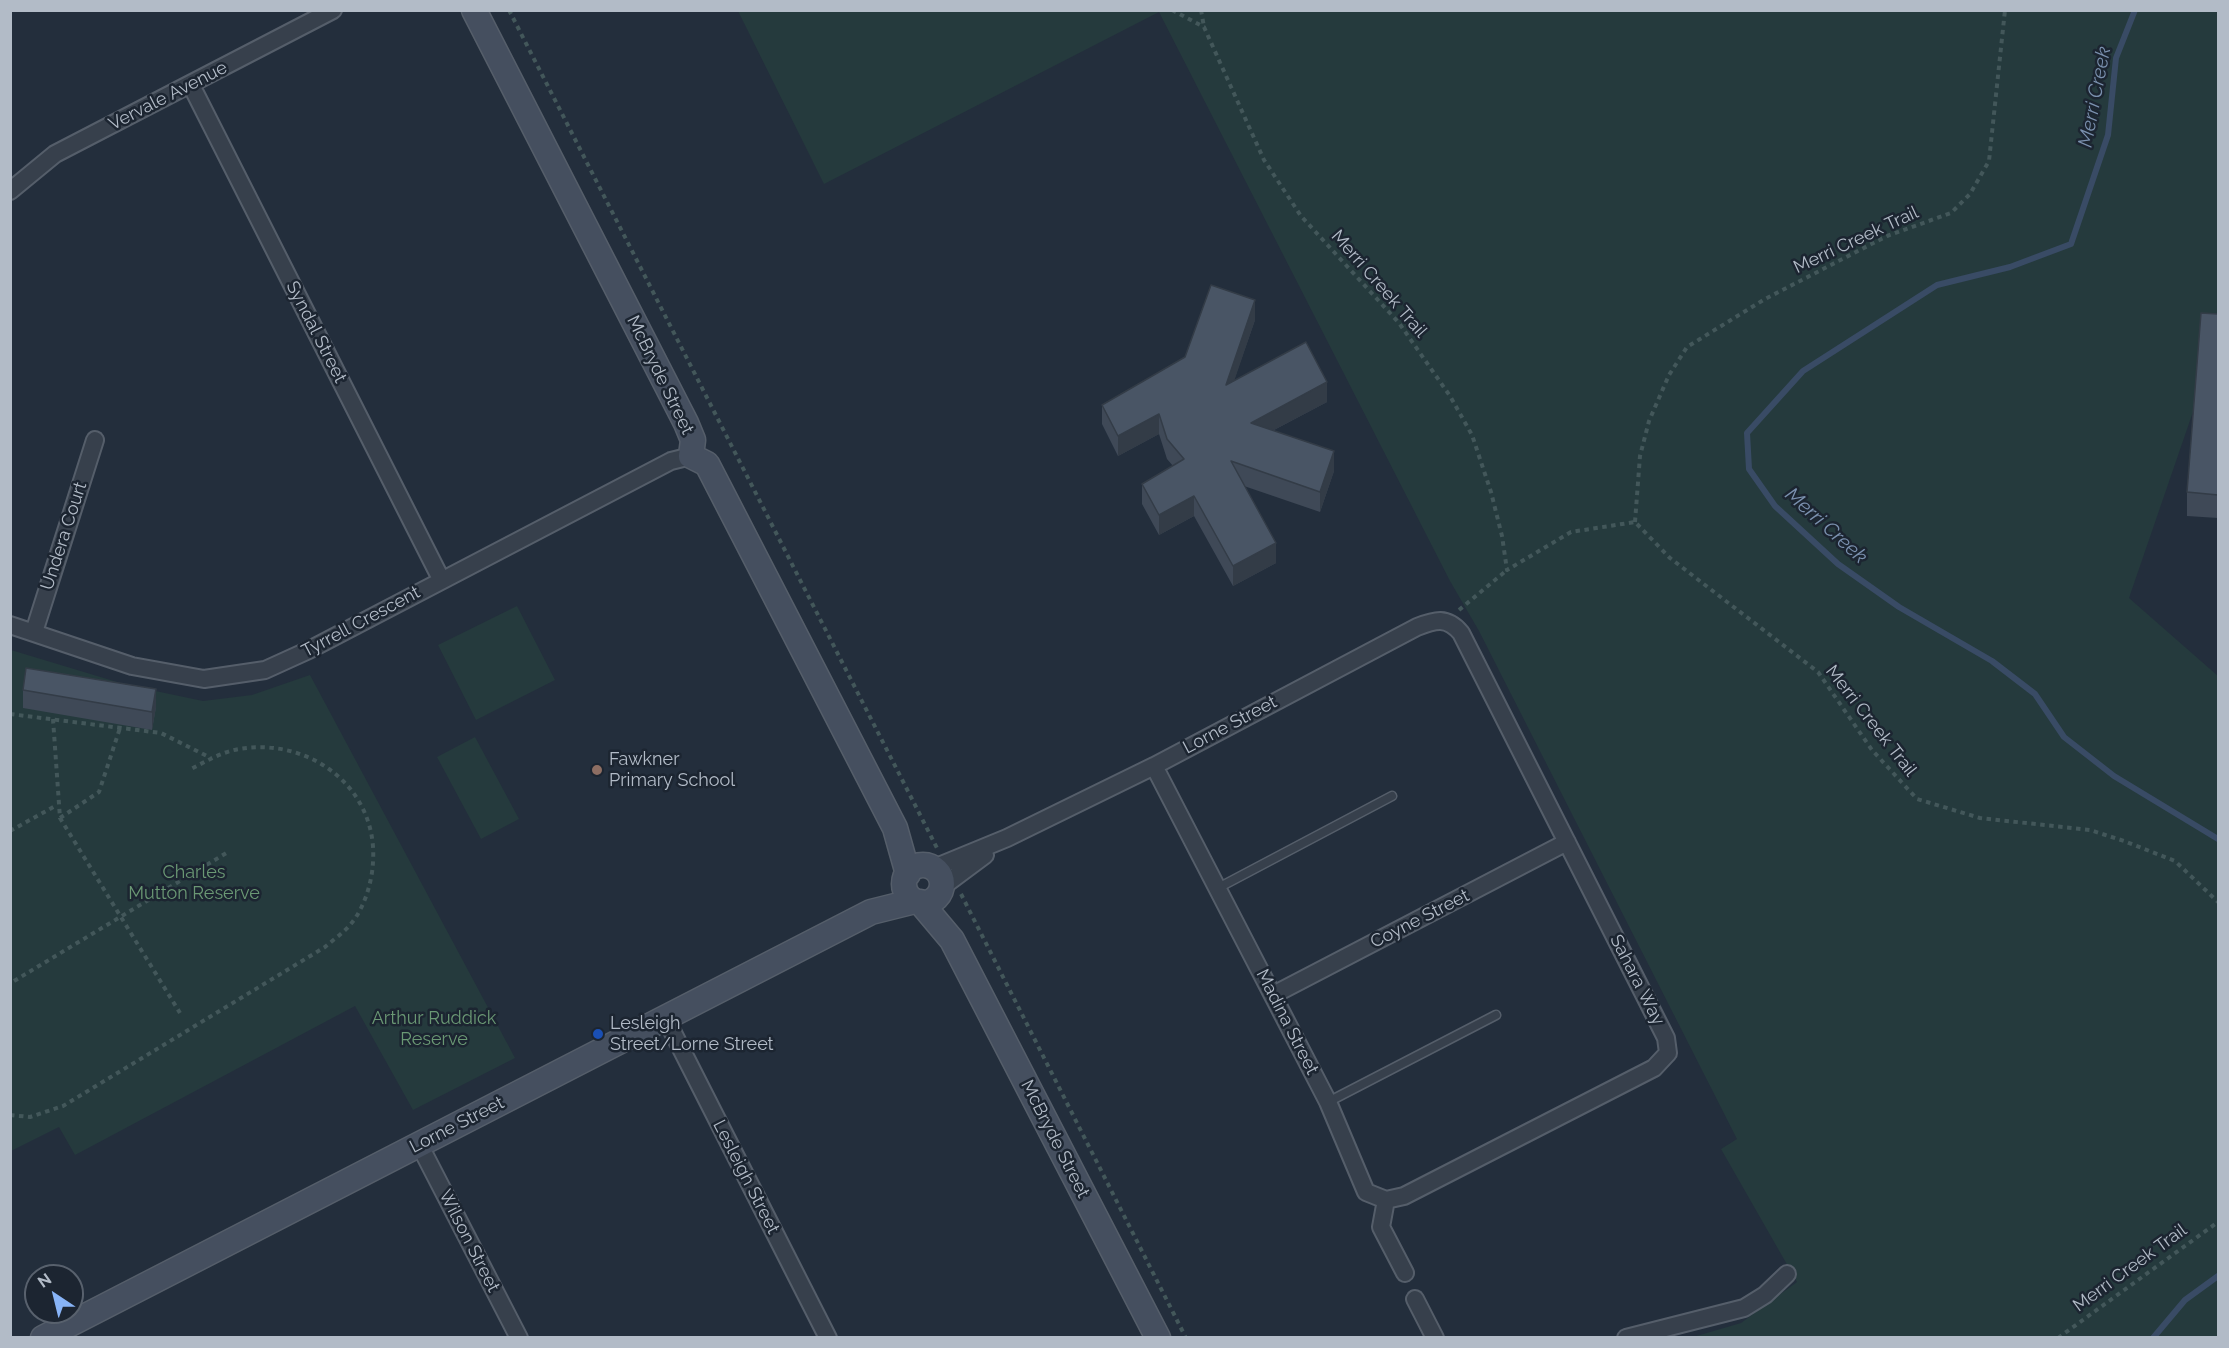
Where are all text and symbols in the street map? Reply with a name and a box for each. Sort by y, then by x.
water label: Merri Creek [2073,45,2117,149]
street label: Vervale Avenue [105,57,231,135]
street label: Merri Creek Trail [1790,202,1922,278]
street label: Merri Creek Trail [1326,226,1432,342]
street label: Syndal Street [281,278,351,386]
street label: McBryde Street [622,312,698,438]
street label: Undera Court [36,479,92,593]
water label: Merri Creek [1780,483,1872,569]
street label: Tyrrell Crescent [298,582,424,662]
street label: Merri Creek Trail [1821,661,1921,781]
street label: Lorne Street [1180,691,1280,759]
place label: Fawkner Primary School [609,749,735,792]
marker: Fawkner Primary School [590,763,604,777]
park label: Charles Mutton Reserve [128,862,260,904]
street label: Coyne Street [1367,885,1473,953]
street label: Sahara Way [1605,931,1669,1029]
street label: Madina Street [1251,966,1323,1078]
park label: Arthur Ruddick Reserve [372,1008,496,1050]
place label: Lesleigh Street/Lorne Street [610,1013,774,1056]
marker: Lesleigh Street/Lorne Street [591,1027,605,1041]
street label: McBryde Street [1016,1076,1094,1202]
street label: Lorne Street [406,1092,508,1158]
street label: Lesleigh Street [708,1116,784,1238]
street label: Wilson Street [434,1186,504,1296]
street label: Merri Creek Trail [2069,1220,2191,1316]
north arrow [24,1264,84,1324]
text: N [34,1269,55,1292]

